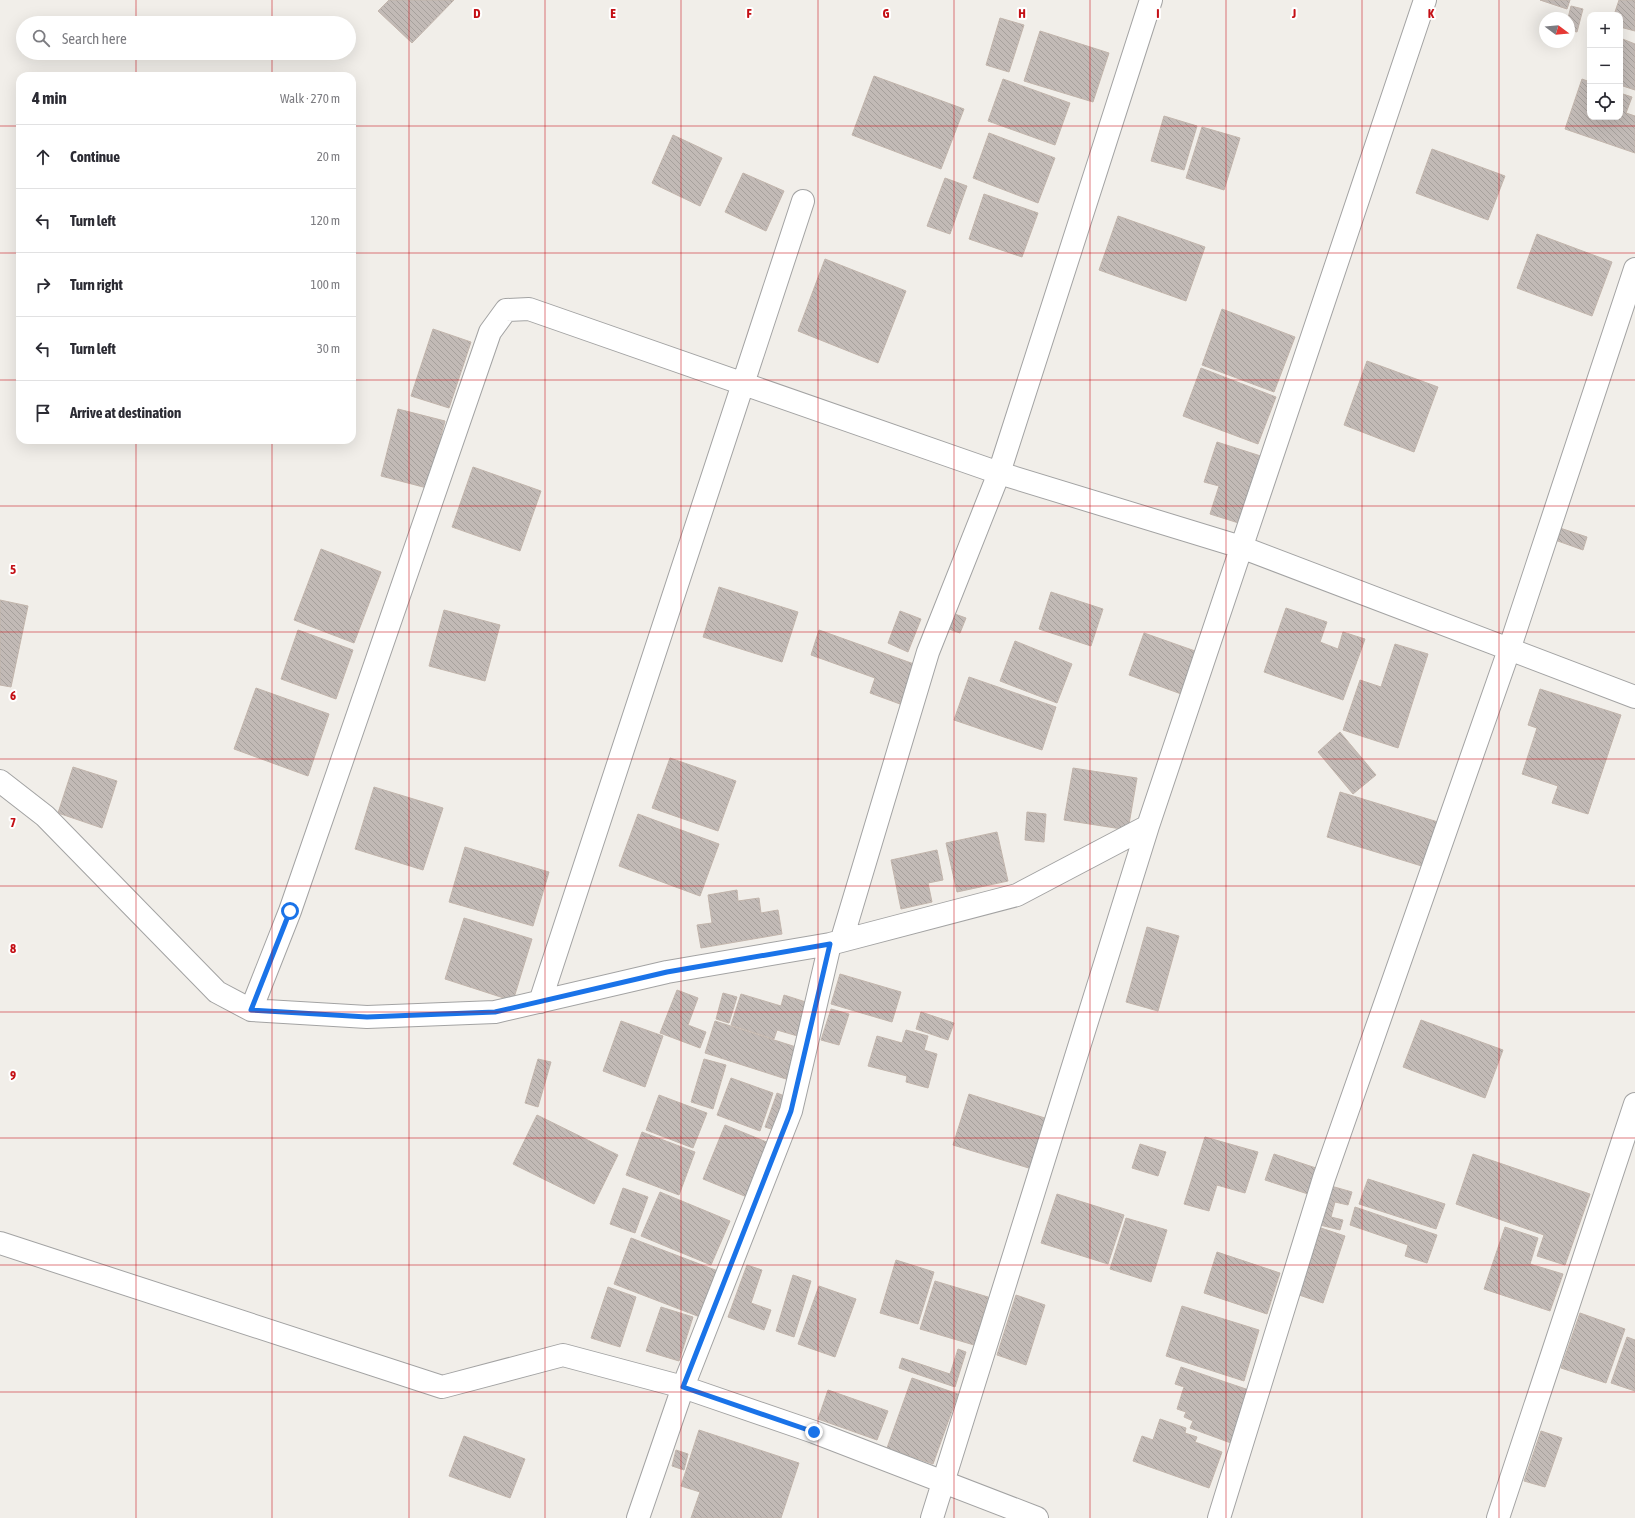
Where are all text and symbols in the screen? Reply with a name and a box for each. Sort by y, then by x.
text: D [473,6,481,21]
text: E [610,6,616,21]
text: F [746,6,752,21]
text: G [883,6,890,21]
text: H [1018,6,1026,21]
text: I [1156,6,1160,21]
text: J [1291,6,1296,21]
text: K [1428,6,1435,21]
north arrow [1539,12,1575,48]
map controls [1587,12,1623,120]
button: + [1587,12,1623,48]
search box [16,16,356,60]
icon: search [30,27,52,49]
text: Search here [62,30,127,47]
button: − [1587,48,1623,84]
button: locate [1587,84,1623,120]
text: 4 min [32,88,67,108]
text: Walk · 270 m [280,91,340,106]
icon: ahead [32,146,54,168]
text: Continue [70,148,120,165]
text: 20 m [317,149,340,164]
icon: left [32,210,54,232]
text: Turn left [70,212,116,229]
text: 120 m [311,213,340,228]
icon: right [32,274,54,296]
text: Turn right [70,276,123,293]
text: 100 m [311,277,340,292]
icon: left [32,338,54,360]
text: Turn left [70,340,116,357]
text: 30 m [317,341,340,356]
icon: arrive [32,402,54,424]
text: Arrive at destination [70,404,181,421]
text: 5 [10,562,16,577]
text: 6 [10,688,16,703]
text: 7 [10,815,16,830]
route start [281,902,299,920]
text: 8 [10,941,16,956]
text: 9 [10,1068,16,1083]
route end [805,1423,823,1441]

